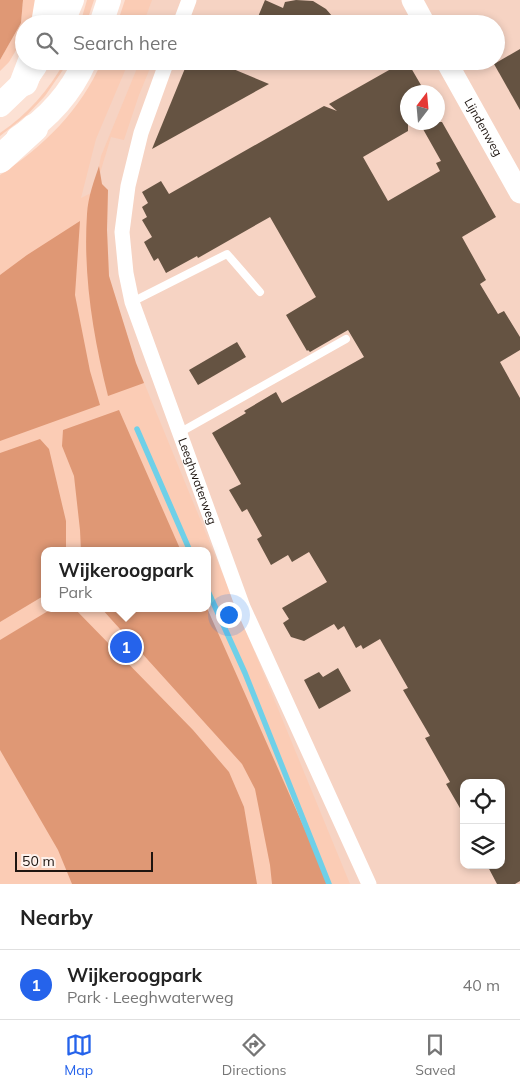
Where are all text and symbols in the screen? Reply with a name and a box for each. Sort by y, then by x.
search box [15,15,505,70]
icon: search [33,29,61,57]
text: Search here [73,31,177,55]
north arrow [400,85,445,130]
street label: Lijndenweg [461,95,506,159]
street label: Leeghwaterweg [175,436,220,526]
popup [41,547,211,612]
text: Wijkeroogpark [58,558,194,582]
text: Park [58,582,92,602]
your location [216,602,242,628]
pin: 1 [110,628,142,666]
map controls [460,779,505,869]
button: locate [460,779,505,824]
button: layers [460,824,505,869]
scale bar [15,849,152,872]
text: 50 m [22,852,55,870]
text: Nearby [20,904,93,930]
text: Wijkeroogpark [67,963,202,987]
text: 1 [31,975,41,995]
text: 40 m [463,975,500,995]
text: Park · Leeghwaterweg [67,987,234,1007]
tab: Map [64,1031,93,1079]
tab: Directions [222,1031,287,1079]
tab: Saved [415,1031,456,1079]

